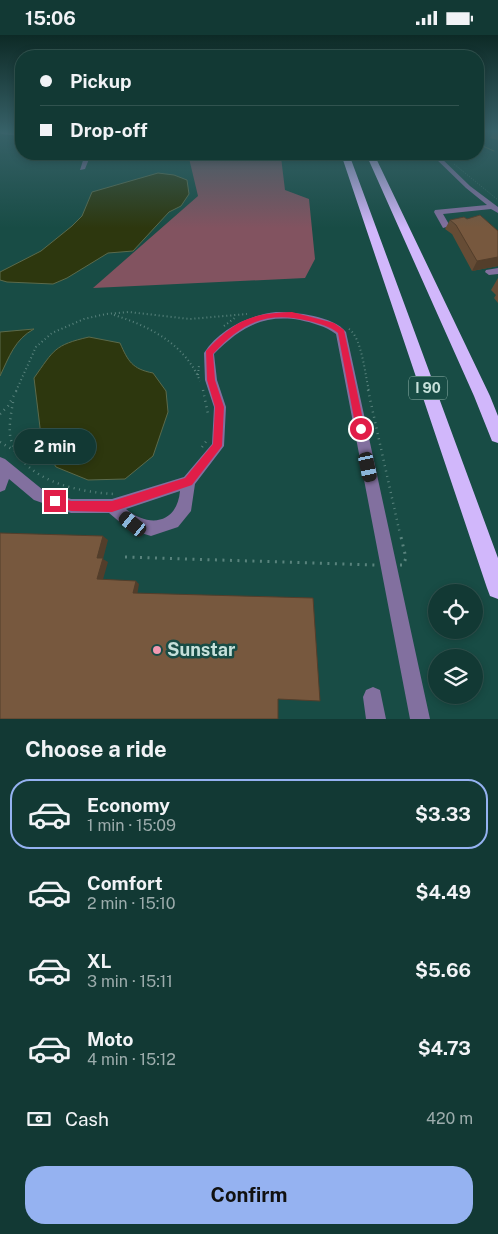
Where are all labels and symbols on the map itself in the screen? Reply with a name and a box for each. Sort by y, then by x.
road number: I 90 [409,377,447,399]
route start [350,418,372,440]
callout: 2 min [14,429,96,463]
car [357,451,378,483]
route end [44,490,66,512]
car [116,509,149,539]
place label: Sunstar [167,639,236,660]
marker: Sunstar [151,644,163,656]

